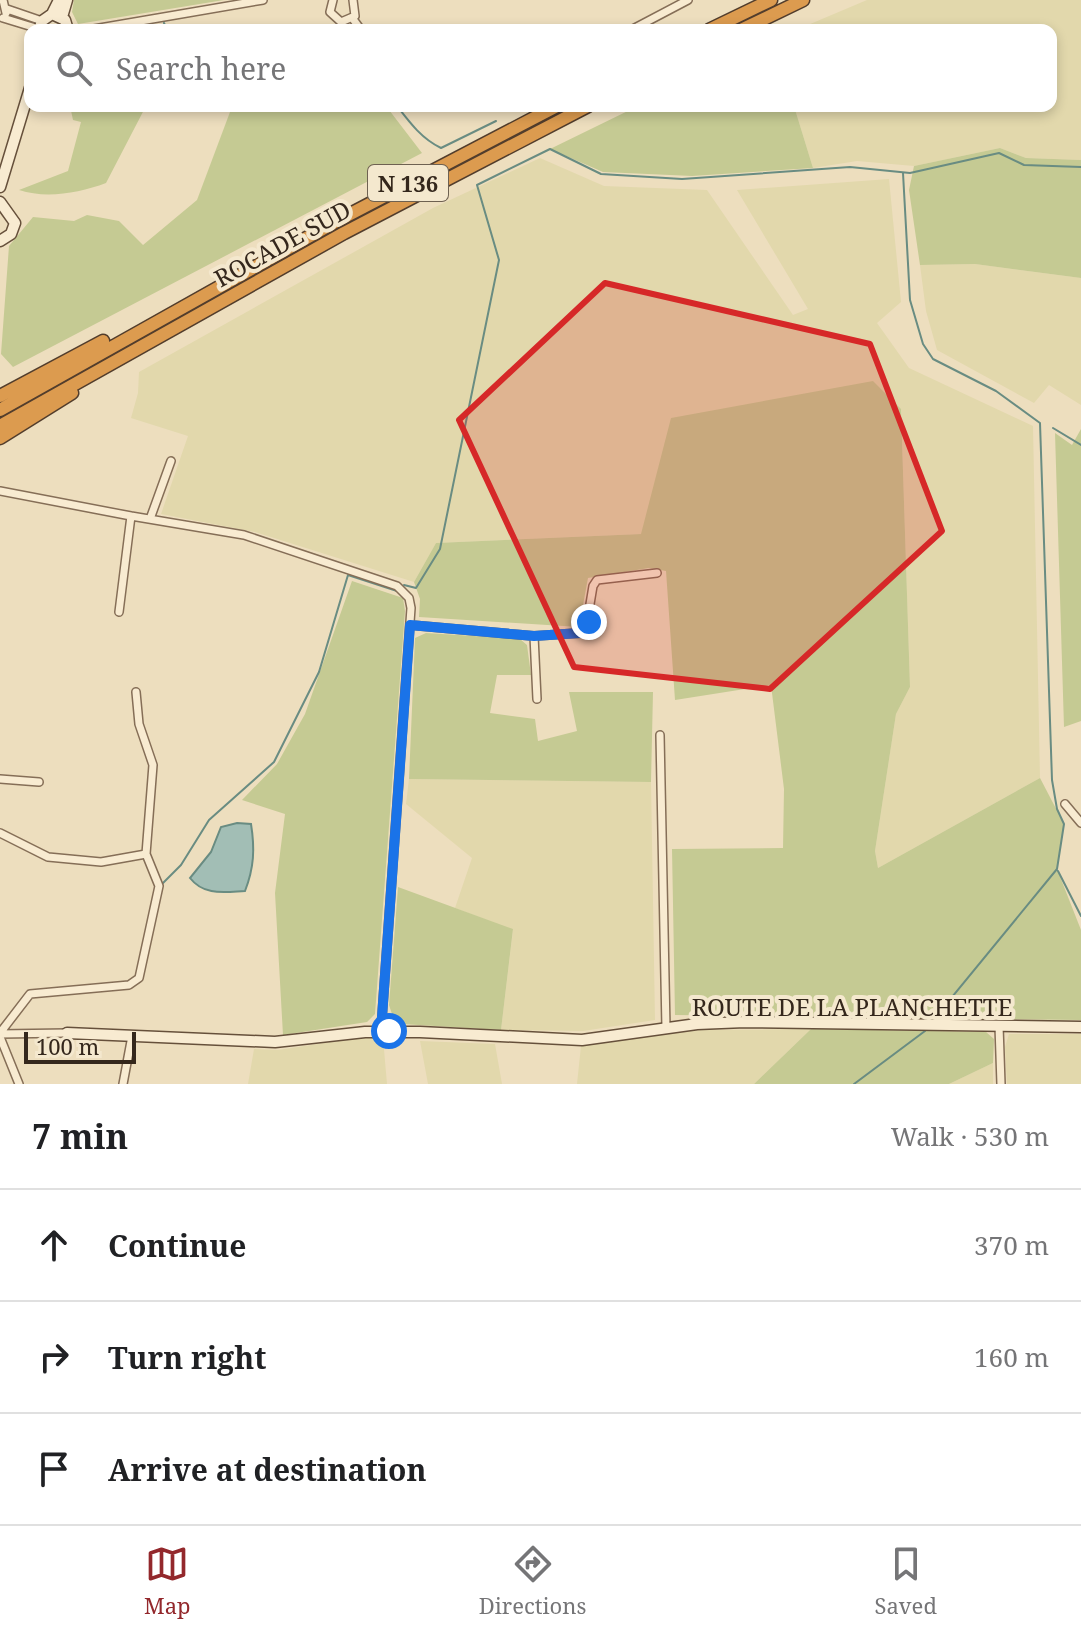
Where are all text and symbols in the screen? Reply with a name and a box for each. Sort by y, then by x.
search box [24,24,1057,112]
icon: search [52,46,96,90]
text: Search here [116,48,286,89]
road number: N 136 [368,165,448,201]
street label: ROCADE SUD [208,192,356,294]
route end [571,604,607,640]
street label: ROUTE DE LA PLANCHETTE [692,990,1012,1023]
route start [371,1013,407,1049]
scale bar [24,1028,136,1064]
text: 100 m [36,1031,99,1061]
text: 7 min [32,1113,128,1159]
text: Walk · 530 m [891,1118,1049,1154]
icon: ahead [32,1223,76,1267]
text: Continue [108,1225,246,1266]
text: 370 m [974,1227,1049,1263]
icon: right [32,1335,76,1379]
text: Turn right [108,1337,266,1378]
text: 160 m [974,1339,1049,1375]
icon: arrive [32,1447,76,1491]
text: Arrive at destination [108,1449,427,1490]
tab: Map [144,1542,191,1620]
tab: Directions [479,1542,586,1620]
tab: Saved [875,1542,937,1620]

